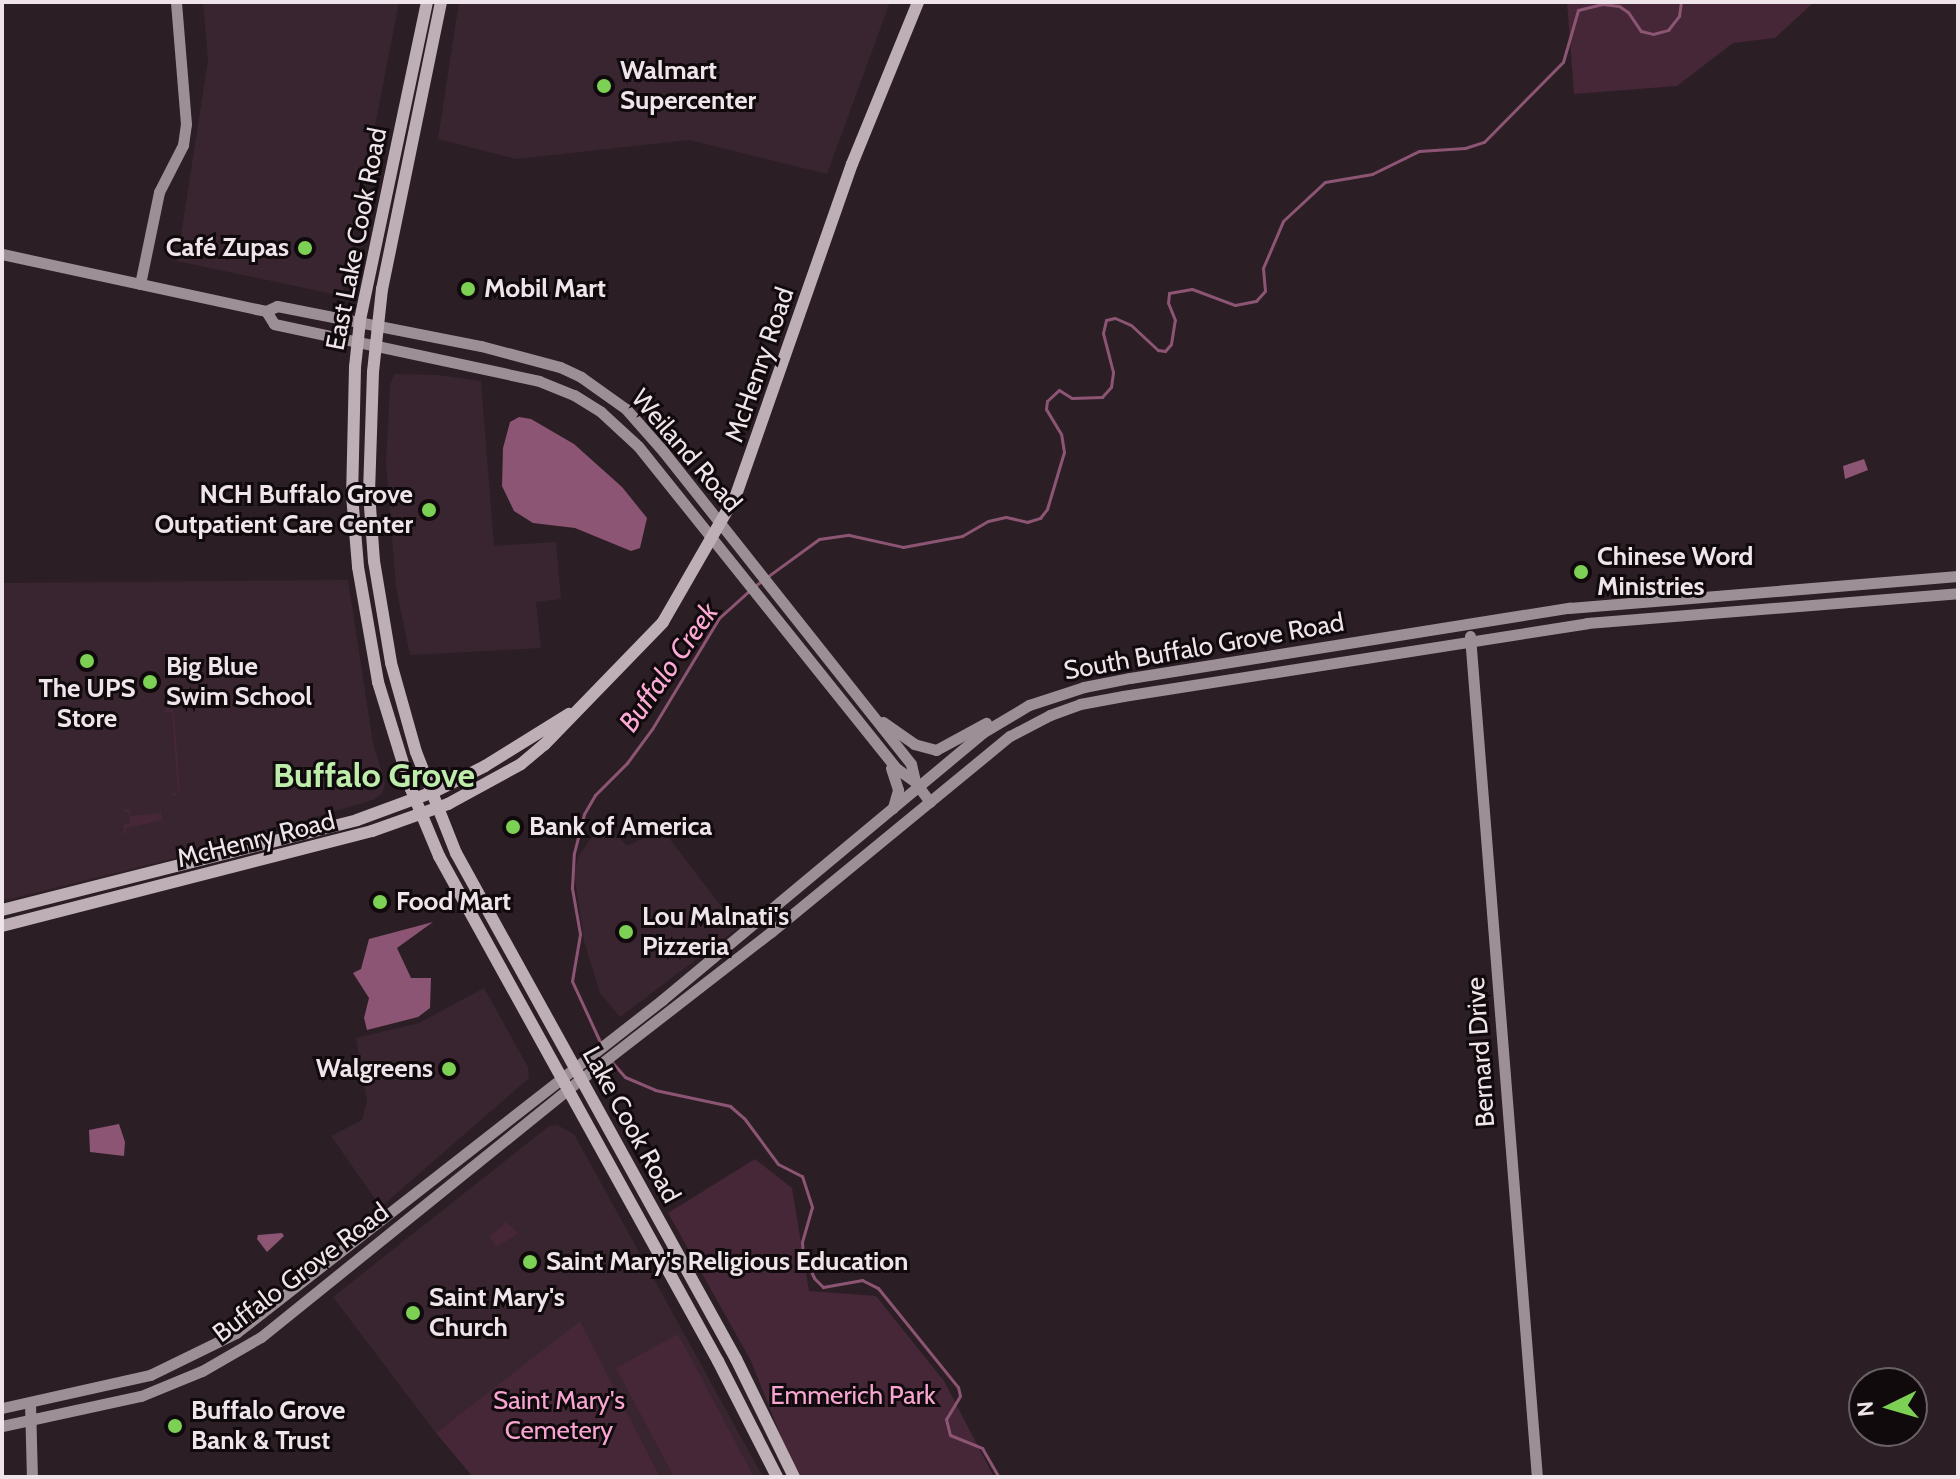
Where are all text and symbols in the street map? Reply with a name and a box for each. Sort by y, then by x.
place label: Walmart Supercenter [620,55,756,116]
marker: Walmart Supercenter [595,77,613,95]
street label: East Lake Cook Road [320,125,394,353]
place label: Café Zupas [166,232,289,264]
marker: Café Zupas [296,239,314,257]
place label: Mobil Mart [484,273,606,305]
marker: Mobil Mart [459,280,477,298]
street label: McHenry Road [719,283,801,447]
street label: Weiland Road [624,383,748,519]
place label: NCH Buffalo Grove Outpatient Care Center [154,479,413,540]
marker: NCH Buffalo Grove Outpatient Care Center [420,501,438,519]
place label: Chinese Word Ministries [1597,541,1753,602]
marker: Chinese Word Ministries [1572,563,1590,581]
water label: Buffalo Creek [611,596,725,738]
street label: South Buffalo Grove Road [1061,607,1347,687]
place label: Big Blue Swim School [166,651,312,712]
marker: The UPS Store [78,652,96,670]
place label: The UPS Store [38,673,136,734]
marker: Big Blue Swim School [141,673,159,691]
district label: Buffalo Grove [273,756,475,796]
street label: McHenry Road [174,805,338,875]
place label: Bank of America [529,811,712,843]
marker: Bank of America [504,818,522,836]
place label: Food Mart [396,886,511,918]
marker: Food Mart [371,893,389,911]
place label: Lou Malnati's Pizzeria [642,901,789,962]
marker: Lou Malnati's Pizzeria [617,923,635,941]
street label: Bernard Drive [1460,976,1502,1128]
street label: Lake Cook Road [575,1041,687,1209]
place label: Walgreens [316,1053,433,1085]
marker: Walgreens [440,1060,458,1078]
street label: Buffalo Grove Road [207,1197,395,1349]
place label: Saint Mary's Religious Education [546,1246,908,1278]
marker: Saint Mary's Religious Education [521,1253,539,1271]
place label: Saint Mary's Church [429,1282,565,1344]
marker: Saint Mary's Church [404,1304,422,1322]
north arrow [1848,1367,1928,1447]
park label: Emmerich Park [770,1380,936,1412]
park label: Saint Mary's Cemetery [493,1385,625,1446]
place label: Buffalo Grove Bank & Trust [191,1395,345,1456]
text: N [1851,1400,1880,1418]
marker: Buffalo Grove Bank & Trust [166,1417,184,1435]

